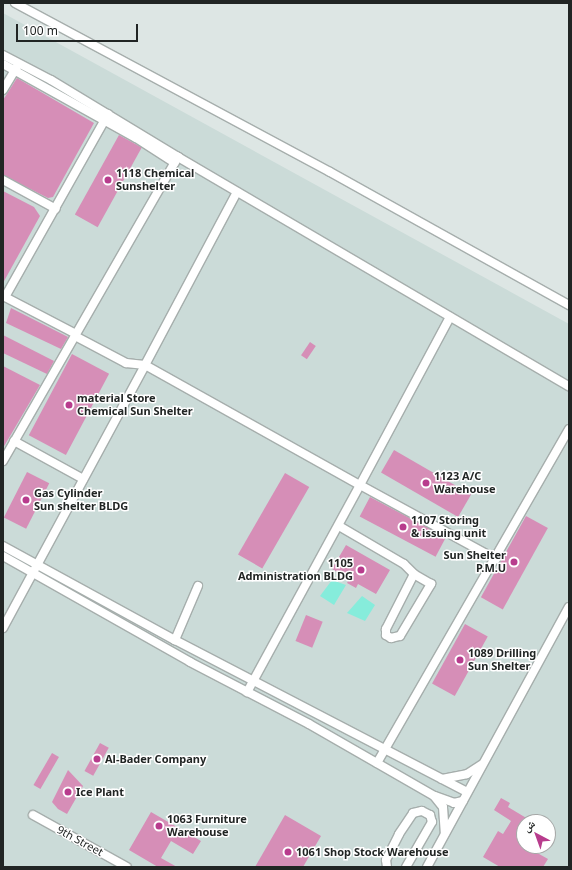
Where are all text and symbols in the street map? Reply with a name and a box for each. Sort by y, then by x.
scale bar [18,16,140,42]
text: 100 m [23,22,58,39]
place label: 1118 Chemical Sunshelter [116,167,194,193]
marker: 1118 Chemical Sunshelter [103,175,113,185]
place label: material Store Chemical Sun Shelter [77,392,193,418]
marker: material Store Chemical Sun Shelter [64,400,74,410]
place label: 1123 A/C Warehouse [434,470,496,496]
marker: 1123 A/C Warehouse [421,478,431,488]
place label: Gas Cylinder Sun shelter BLDG [34,487,128,513]
marker: Gas Cylinder Sun shelter BLDG [21,495,31,505]
place label: 1107 Storing & issuing unit [411,514,486,540]
marker: 1107 Storing & issuing unit [398,522,408,532]
place label: Sun Shelter P.M.U [443,549,506,575]
place label: 1105 Administration BLDG [238,557,353,583]
marker: Sun Shelter P.M.U [509,557,519,567]
marker: 1105 Administration BLDG [356,565,366,575]
place label: 1089 Drilling Sun Shelter [468,647,536,673]
marker: 1089 Drilling Sun Shelter [455,655,465,665]
place label: Al-Bader Company [105,752,206,766]
marker: Al-Bader Company [92,754,102,764]
place label: Ice Plant [76,785,124,799]
marker: Ice Plant [63,787,73,797]
place label: 1063 Furniture Warehouse [167,813,247,839]
north arrow [516,814,556,854]
text: ش [519,816,538,835]
marker: 1063 Furniture Warehouse [154,821,164,831]
street label: 9th Street [55,823,105,859]
place label: 1061 Shop Stock Warehouse [296,845,449,859]
marker: 1061 Shop Stock Warehouse [283,847,293,857]

